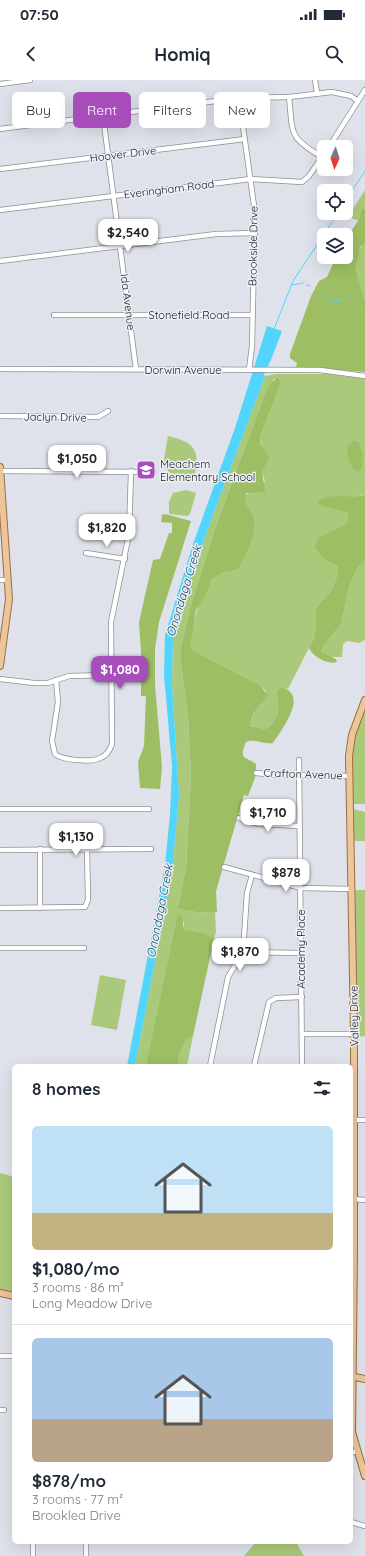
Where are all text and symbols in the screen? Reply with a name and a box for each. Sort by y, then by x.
text: 07:50 [20,5,59,24]
icon: back [20,43,42,65]
text: Homiq [154,43,211,66]
icon: search [323,43,345,65]
chip: Buy [12,92,65,128]
chip: Rent [73,92,131,128]
chip: Filters [139,92,206,128]
chip: New [214,92,270,128]
north arrow [317,140,353,176]
map controls [317,140,353,264]
street label: Hoover Drive [89,143,157,165]
street label: Everingham Road [123,176,215,202]
button: locate [317,184,353,220]
street label: Brookside Drive [245,206,261,286]
pin: $2,540 [95,219,161,253]
text: $2,540 [107,224,149,240]
button: layers [317,228,353,264]
street label: Ida Avenue [118,273,138,331]
street label: Stonefield Road [149,308,229,322]
street label: Dorwin Avenue [144,363,222,377]
street label: Jaclyn Drive [23,409,87,425]
pin: $1,050 [44,445,110,479]
text: $1,050 [57,450,97,466]
place label: Meachem Elementary School [160,457,255,484]
school or university icon: Meachem Elementary School [135,459,157,481]
pin: $1,820 [74,514,140,548]
text: $1,820 [88,519,126,535]
water label: Onondaga Creek [162,542,205,638]
pin: $1,080 [87,656,153,690]
text: $1,080 [100,661,140,677]
street label: Crafton Avenue [263,766,343,782]
pin: $1,710 [235,799,301,833]
text: $1,710 [249,804,287,820]
pin: $1,130 [43,823,109,857]
text: $1,130 [58,828,94,844]
pin: $878 [262,859,310,893]
water label: Onondaga Creek [143,861,176,959]
text: $878 [271,864,301,880]
street label: Academy Place [294,909,308,989]
pin: $1,870 [207,938,273,972]
text: $1,870 [221,943,259,959]
street label: Valley Drive [346,986,362,1046]
icon: filters [311,1077,333,1099]
text: 8 homes [32,1078,101,1099]
icon: home [147,1152,219,1224]
text: $1,080/mo [32,1258,120,1279]
text: 3 rooms · 86 m² [32,1279,124,1295]
text: Long Meadow Drive [32,1295,152,1311]
icon: home [147,1364,219,1436]
text: $878/mo [32,1470,106,1491]
text: 3 rooms · 77 m² [32,1491,123,1507]
text: Brooklea Drive [32,1507,121,1523]

